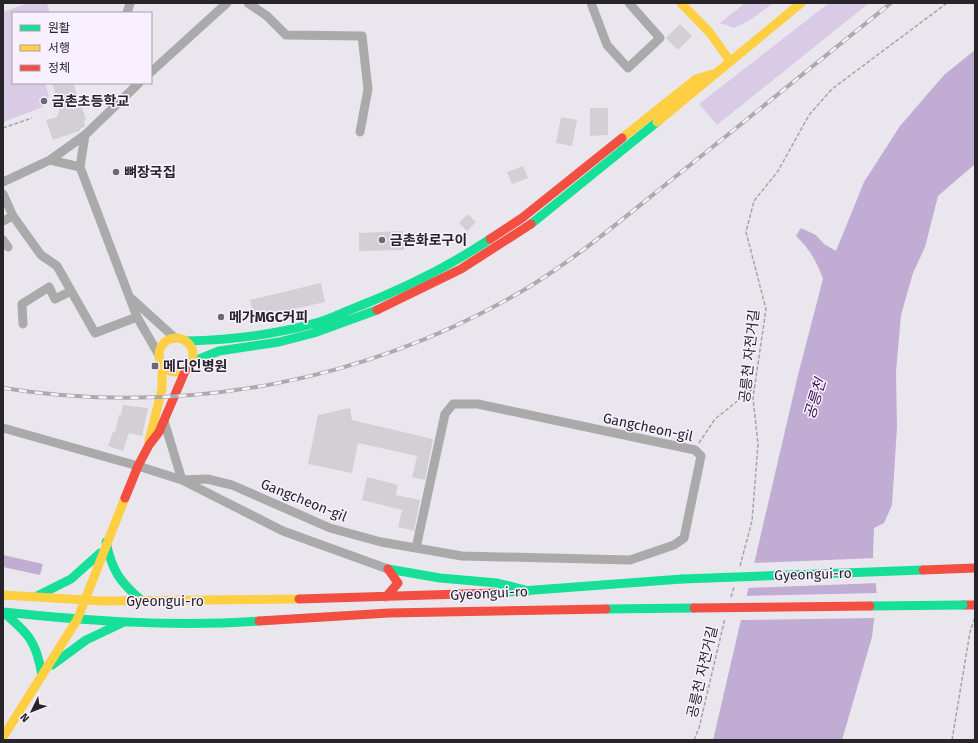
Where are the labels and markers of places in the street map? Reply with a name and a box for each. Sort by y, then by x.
place label: 금촌초등학교 [52,93,129,110]
marker: 금촌초등학교 [39,96,49,106]
place label: 뼈장국집 [124,164,176,181]
marker: 뼈장국집 [111,167,121,177]
place label: 금촌화로구이 [390,232,467,249]
marker: 금촌화로구이 [377,235,387,245]
place label: 메가MGC커피 [229,309,308,326]
marker: 메가MGC커피 [216,312,226,322]
place label: 메디인병원 [163,358,227,375]
marker: 메디인병원 [150,361,160,371]

